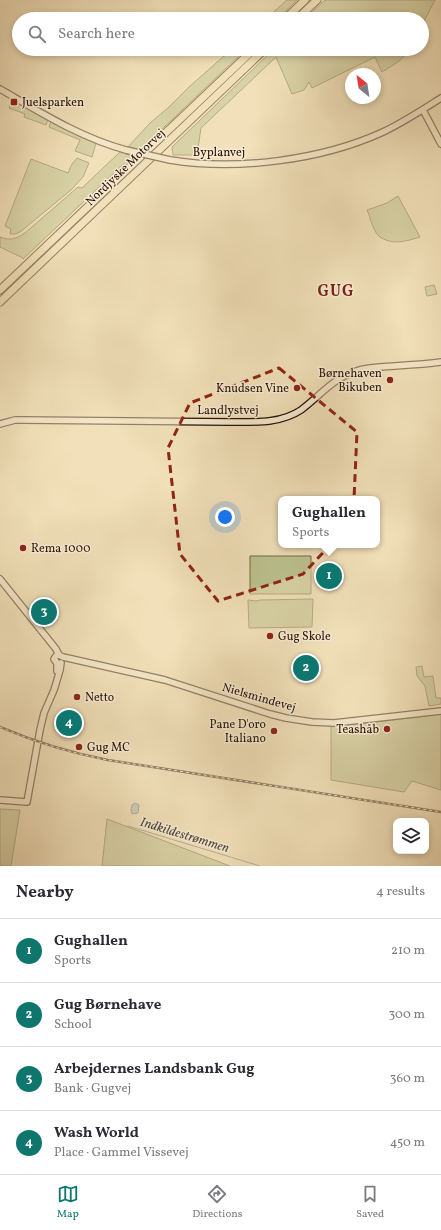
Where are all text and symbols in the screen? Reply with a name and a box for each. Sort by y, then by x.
search box [12,12,429,56]
icon: search [26,23,48,45]
text: Search here [58,24,135,45]
north arrow [345,68,381,104]
place label: Juelsparken [22,95,84,111]
marker: Juelsparken [9,97,19,107]
street label: Nordjyske Motorvej [82,126,169,210]
street label: Byplanvej [193,145,245,161]
district label: GUG [318,281,354,303]
place label: Børnehaven Bikuben [318,366,382,396]
marker: Børnehaven Bikuben [385,375,395,385]
place label: Knudsen Vine [216,381,289,397]
marker: Knudsen Vine [292,383,302,393]
street label: Landlystvej [197,403,259,419]
popup [278,496,380,548]
text: Gughallen [292,503,366,524]
your location [215,507,235,527]
text: Sports [292,524,329,542]
place label: Rema 1000 [31,541,90,557]
marker: Rema 1000 [18,543,28,553]
pin: 1 [316,561,342,591]
pin: 3 [31,597,57,627]
place label: Gug Skole [278,629,331,645]
marker: Gug Skole [265,631,275,641]
pin: 2 [293,653,319,683]
street label: Nielsmindevej [220,680,297,716]
place label: Netto [85,690,114,706]
marker: Netto [72,692,82,702]
pin: 4 [56,708,82,738]
place label: Pane D'oro Italiano [209,717,266,747]
place label: Teashåb [336,722,379,738]
marker: Teashåb [382,724,392,734]
marker: Pane D'oro Italiano [269,726,279,736]
place label: Gug MC [87,740,130,756]
marker: Gug MC [74,742,84,752]
water label: Indkildestrømmen [138,814,232,858]
map controls [393,818,429,854]
button: layers [393,818,429,854]
text: Nearby [16,881,74,904]
text: 4 results [376,883,425,901]
text: Gughallen [54,931,128,952]
text: 1 [26,942,32,960]
text: 210 m [391,942,425,960]
text: Sports [54,952,91,970]
text: Gug Børnehave [54,995,161,1016]
text: 2 [26,1006,32,1024]
text: 300 m [389,1006,425,1024]
text: School [54,1016,92,1034]
text: Arbejdernes Landsbank Gug [54,1059,254,1080]
text: 3 [26,1070,32,1088]
text: 360 m [390,1070,425,1088]
text: Bank · Gugvej [54,1080,131,1098]
text: Wash World [54,1123,139,1144]
text: 4 [25,1134,33,1152]
text: 450 m [390,1134,425,1152]
text: Place · Gammel Vissevej [54,1144,189,1162]
tab: Map [57,1183,79,1222]
tab: Directions [192,1183,243,1222]
tab: Saved [356,1183,384,1222]

